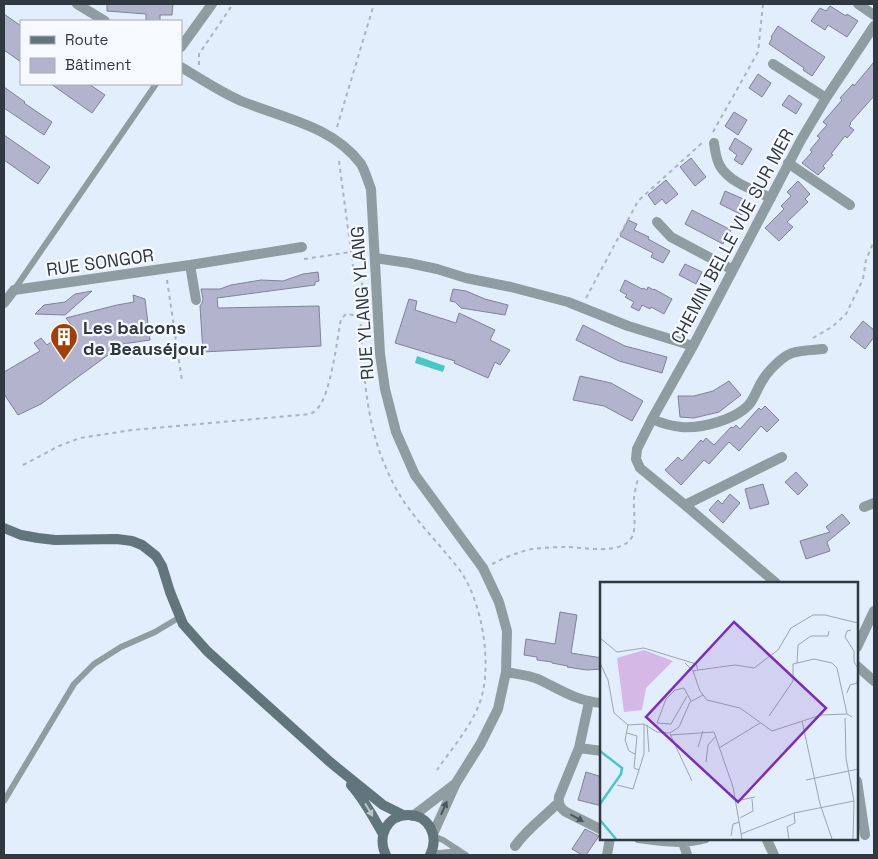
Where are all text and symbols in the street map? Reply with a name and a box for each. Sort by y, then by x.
legend [20,20,182,85]
text: Route [65,30,109,49]
text: Bâtiment [65,55,131,74]
street label: CHEMIN BELLE VUE SUR MER [665,125,799,347]
street label: RUE YLANG YLANG [345,225,379,381]
street label: RUE SONGOR [45,243,155,281]
place label: Les balcons de Beauséjour [83,316,207,360]
building icon: Les balcons de Beauséjour [49,322,79,361]
inset map [600,582,858,839]
one-way arrow [440,801,448,815]
one-way arrow [365,804,374,817]
one-way arrow [570,814,585,822]

